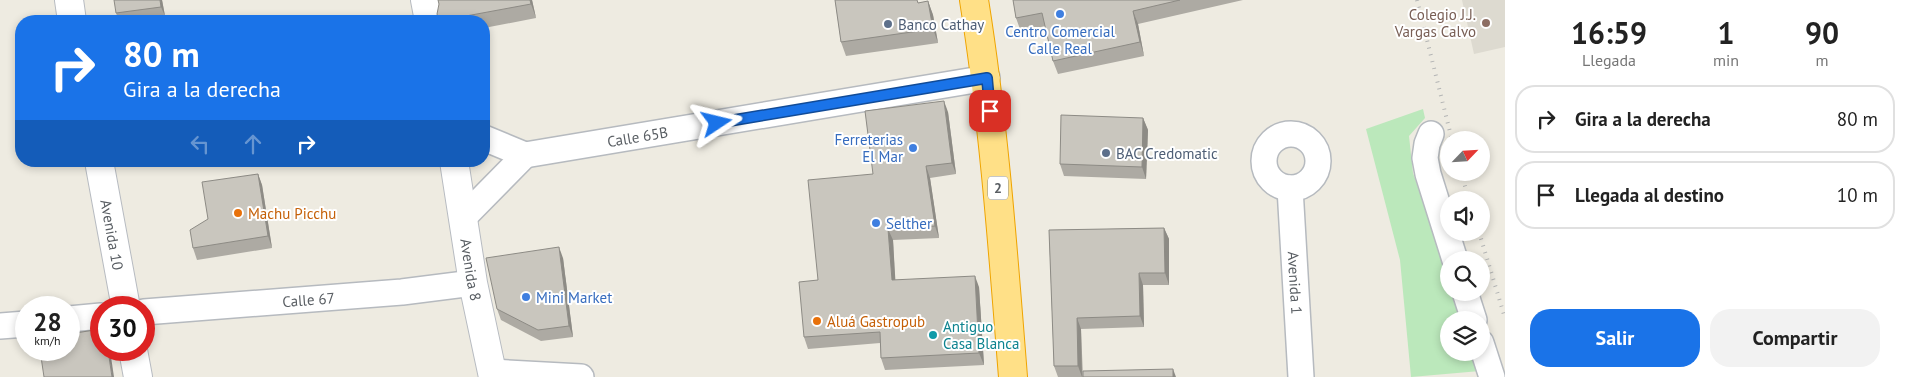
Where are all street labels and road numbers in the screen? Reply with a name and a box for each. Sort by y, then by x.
street label: Calle 65B [606,122,669,151]
road number: 2 [988,177,1008,200]
street label: Avenida 10 [97,198,128,271]
street label: Avenida 8 [457,237,486,303]
street label: Avenida 1 [1284,251,1307,315]
street label: Calle 67 [282,288,335,311]

